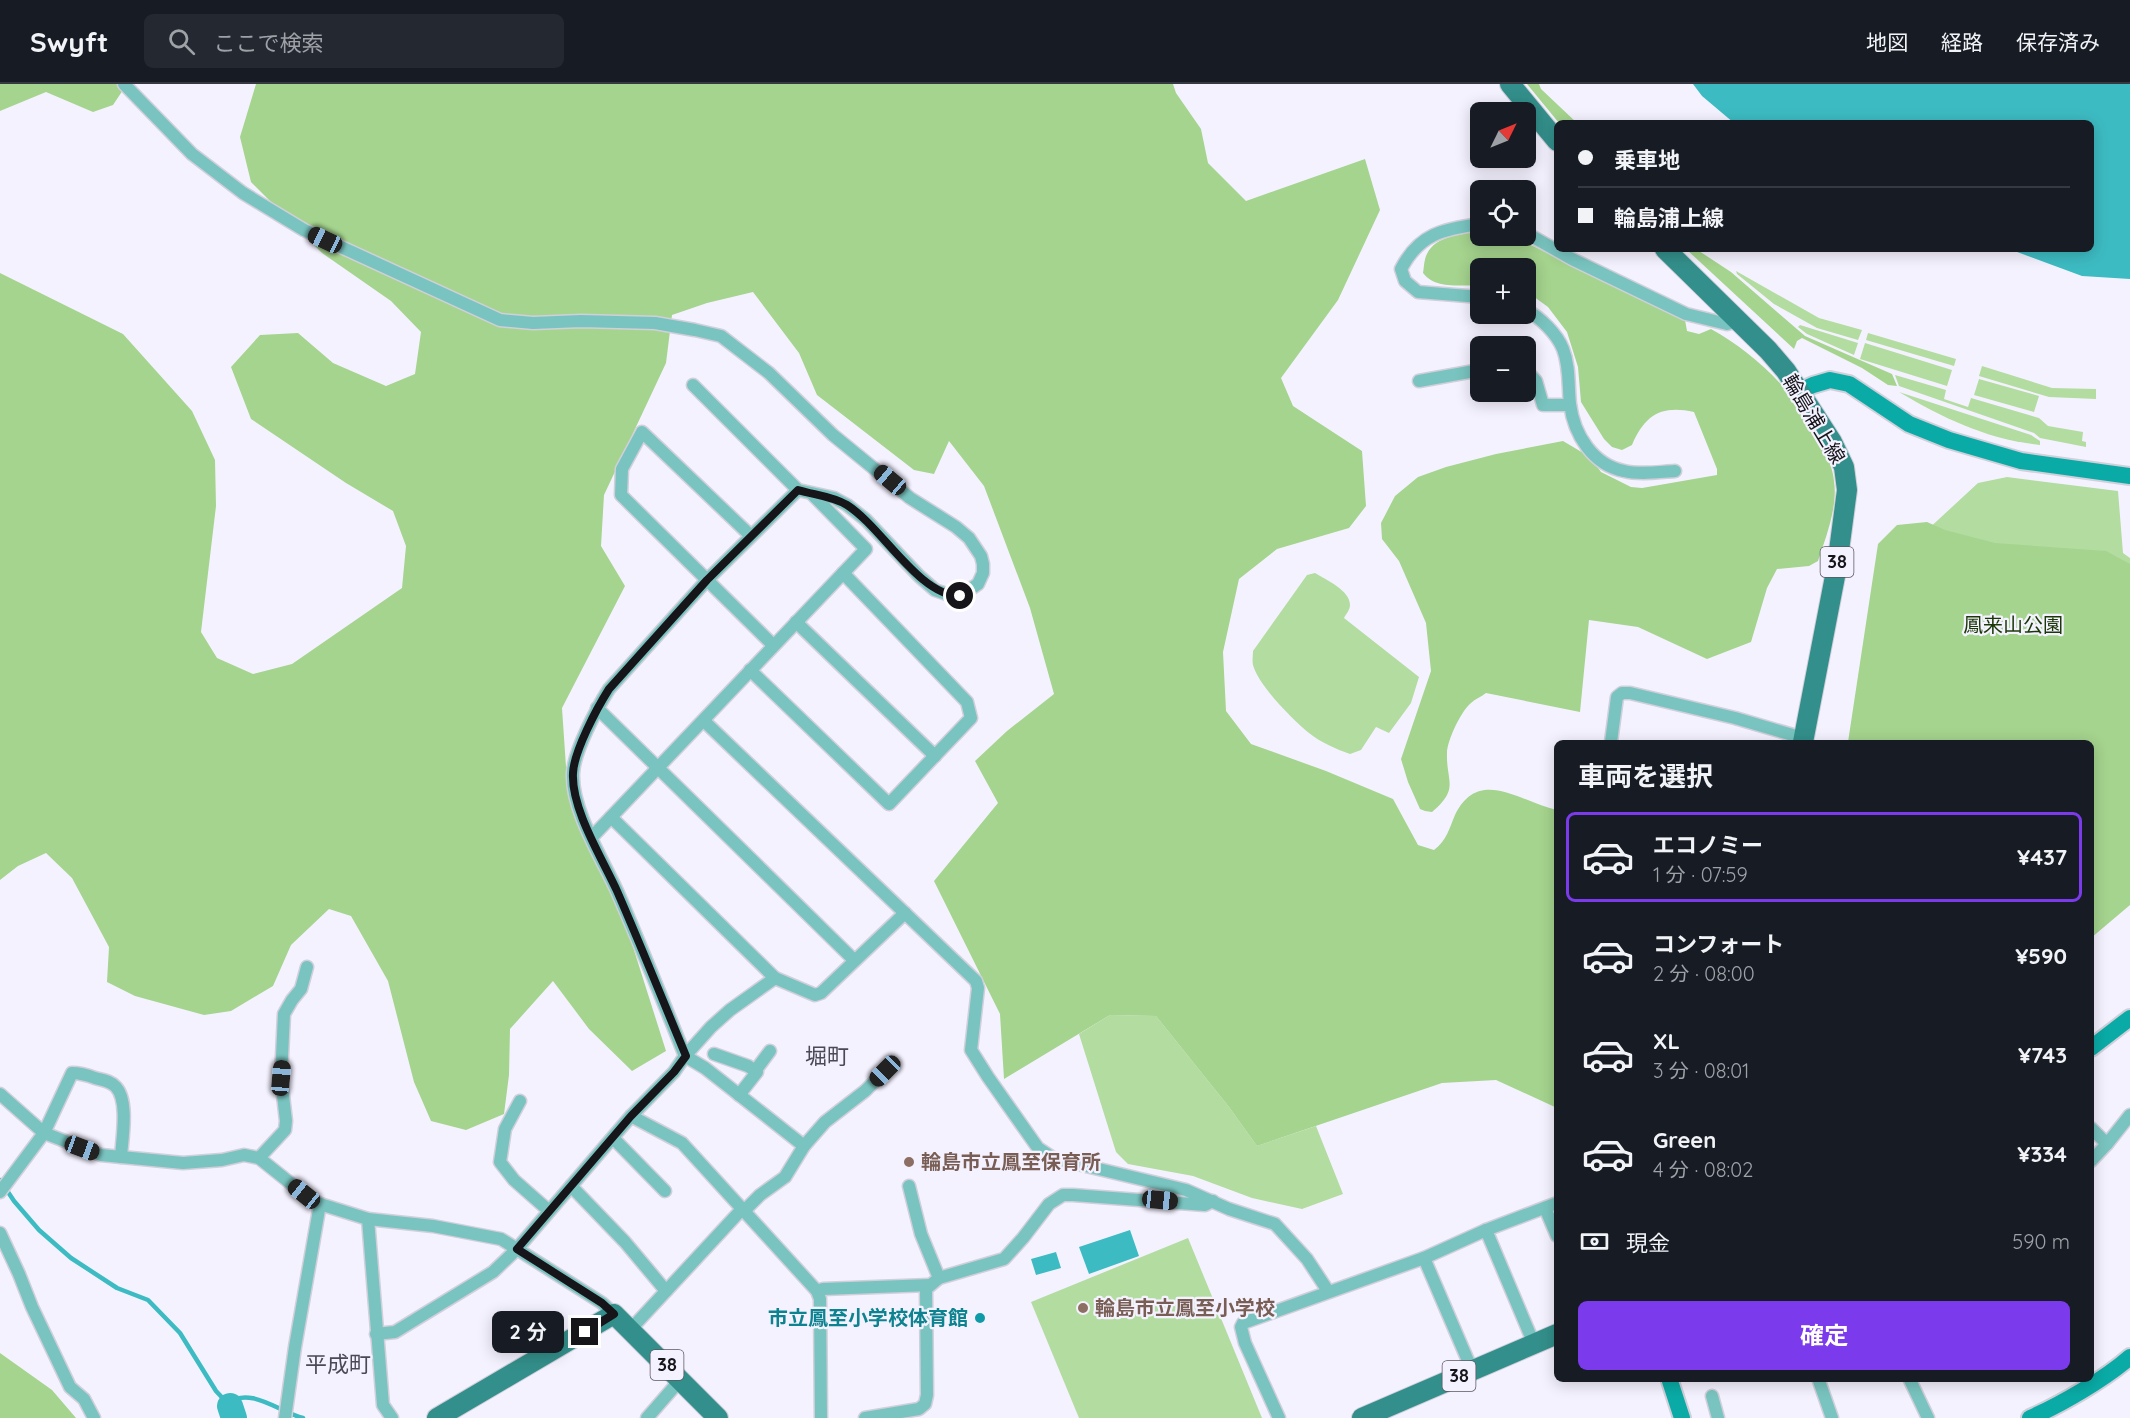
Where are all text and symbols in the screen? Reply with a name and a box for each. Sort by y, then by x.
search box [144,14,564,68]
text: Swyft [30,24,108,59]
icon: search [165,25,198,58]
text: ここで検索 [213,29,323,57]
text: 地図 [1866,29,1908,55]
text: 経路 [1941,29,1983,55]
text: 保存済み [2016,29,2100,55]
north arrow [1470,102,1536,168]
map controls [1470,102,1536,402]
text: 乗車地 [1614,146,1680,174]
button: locate [1470,180,1536,246]
text: 輪島浦上線 [1614,204,1724,232]
car [305,224,345,256]
button: + [1470,258,1536,324]
button: − [1470,336,1536,402]
street label: 輪島浦上線 [1778,369,1851,468]
car [870,462,910,498]
road number: 38 [1820,547,1854,577]
route start [946,582,973,609]
park label: 鳳来山公園 [1963,612,2063,637]
text: 車両を選択 [1578,759,1713,793]
icon: car [1581,830,1635,884]
text: エコノミー [1653,831,1763,859]
text: ¥437 [2017,843,2067,871]
text: 1 分 · 07:59 [1653,862,1748,887]
icon: car [1581,929,1635,983]
text: コンフォート [1653,930,1784,958]
text: ¥590 [2015,942,2067,970]
text: 2 分 · 08:00 [1653,961,1755,986]
text: XL [1653,1027,1680,1055]
icon: car [1581,1028,1635,1082]
text: ¥743 [2018,1041,2067,1069]
district label: 堀町 [805,1042,849,1070]
car [866,1052,904,1090]
text: 3 分 · 08:01 [1653,1058,1750,1083]
car [270,1059,292,1097]
text: Green [1653,1126,1716,1154]
icon: car [1581,1127,1635,1181]
car [62,1133,102,1163]
text: ¥334 [2017,1140,2067,1168]
place label: 輪島市立鳳至保育所 [921,1149,1101,1174]
marker: 輪島市立鳳至保育所 [902,1155,916,1169]
text: 4 分 · 08:02 [1653,1157,1753,1182]
car [284,1176,324,1212]
car [1141,1189,1179,1211]
icon: cash [1578,1225,1611,1258]
text: 現金 [1626,1229,1670,1257]
text: 590 m [2012,1229,2070,1254]
place label: 輪島市立鳳至小学校 [1095,1295,1275,1320]
marker: 輪島市立鳳至小学校 [1076,1301,1090,1315]
button: 確定 [1578,1301,2070,1370]
place label: 市立鳳至小学校体育館 [768,1305,968,1330]
callout: 2 分 [492,1311,564,1353]
marker: 市立鳳至小学校体育館 [973,1311,987,1325]
route end [571,1318,598,1345]
text: 2 分 [510,1319,546,1344]
district label: 平成町 [305,1350,371,1378]
road number: 38 [650,1350,684,1380]
road number: 38 [1442,1361,1476,1391]

